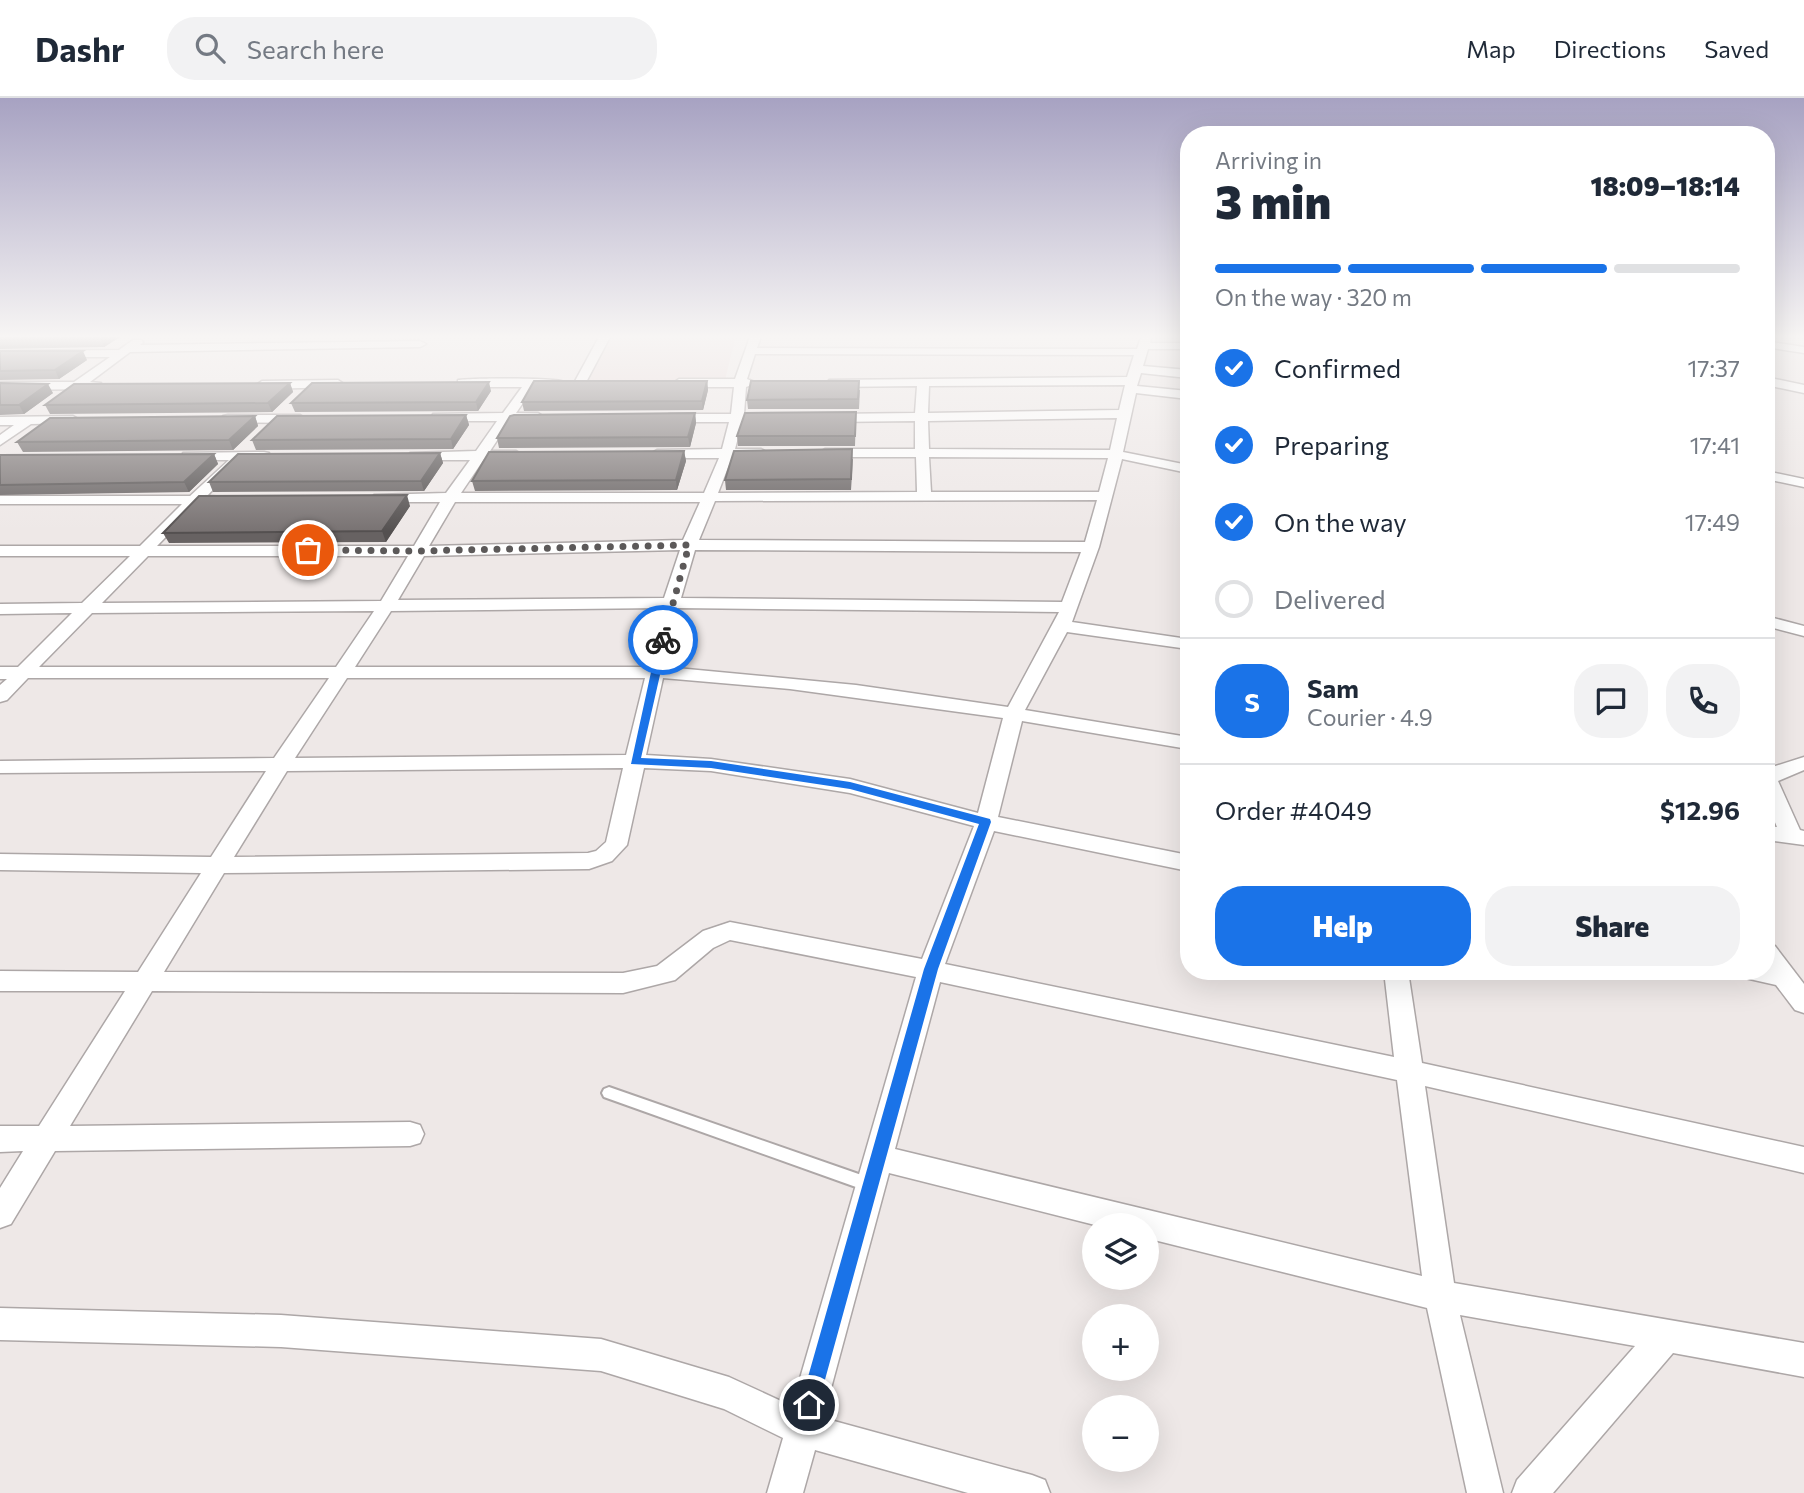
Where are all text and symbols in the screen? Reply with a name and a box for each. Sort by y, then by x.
search box [167,17,657,80]
text: Dashr [35,28,125,69]
icon: search [191,29,229,67]
text: Search here [247,33,384,64]
text: Map [1466,34,1516,63]
text: Directions [1554,34,1666,63]
text: Saved [1704,34,1769,63]
text: Arriving in [1215,146,1322,174]
text: 18:09–18:14 [1590,170,1740,201]
text: 3 min [1215,172,1331,228]
text: On the way · 320 m [1215,283,1412,311]
icon: check [1215,349,1253,387]
text: Confirmed [1274,352,1401,383]
text: 17:37 [1687,354,1740,382]
icon: check [1215,426,1253,464]
text: Preparing [1274,429,1389,460]
text: 17:41 [1690,431,1740,459]
icon: check [1215,503,1253,541]
text: On the way [1274,506,1407,537]
text: 17:49 [1685,508,1740,536]
pin [278,520,338,580]
icon: bag [289,531,327,569]
text: Delivered [1274,583,1385,614]
courier [628,605,698,675]
icon: bike [644,621,682,659]
button: chat [1574,664,1648,738]
button: phone [1666,664,1740,738]
text: Sam [1307,672,1359,703]
text: S [1244,686,1260,717]
text: Courier · 4.9 [1307,703,1433,731]
text: Order #4049 [1215,794,1372,825]
text: $12.96 [1660,794,1740,825]
button: Help [1215,886,1471,966]
button: Share [1485,886,1740,966]
map controls [1082,1213,1159,1472]
button: layers [1082,1213,1159,1290]
button: + [1082,1304,1159,1381]
pin [779,1375,839,1435]
icon: home [790,1386,828,1424]
button: − [1082,1395,1159,1472]

